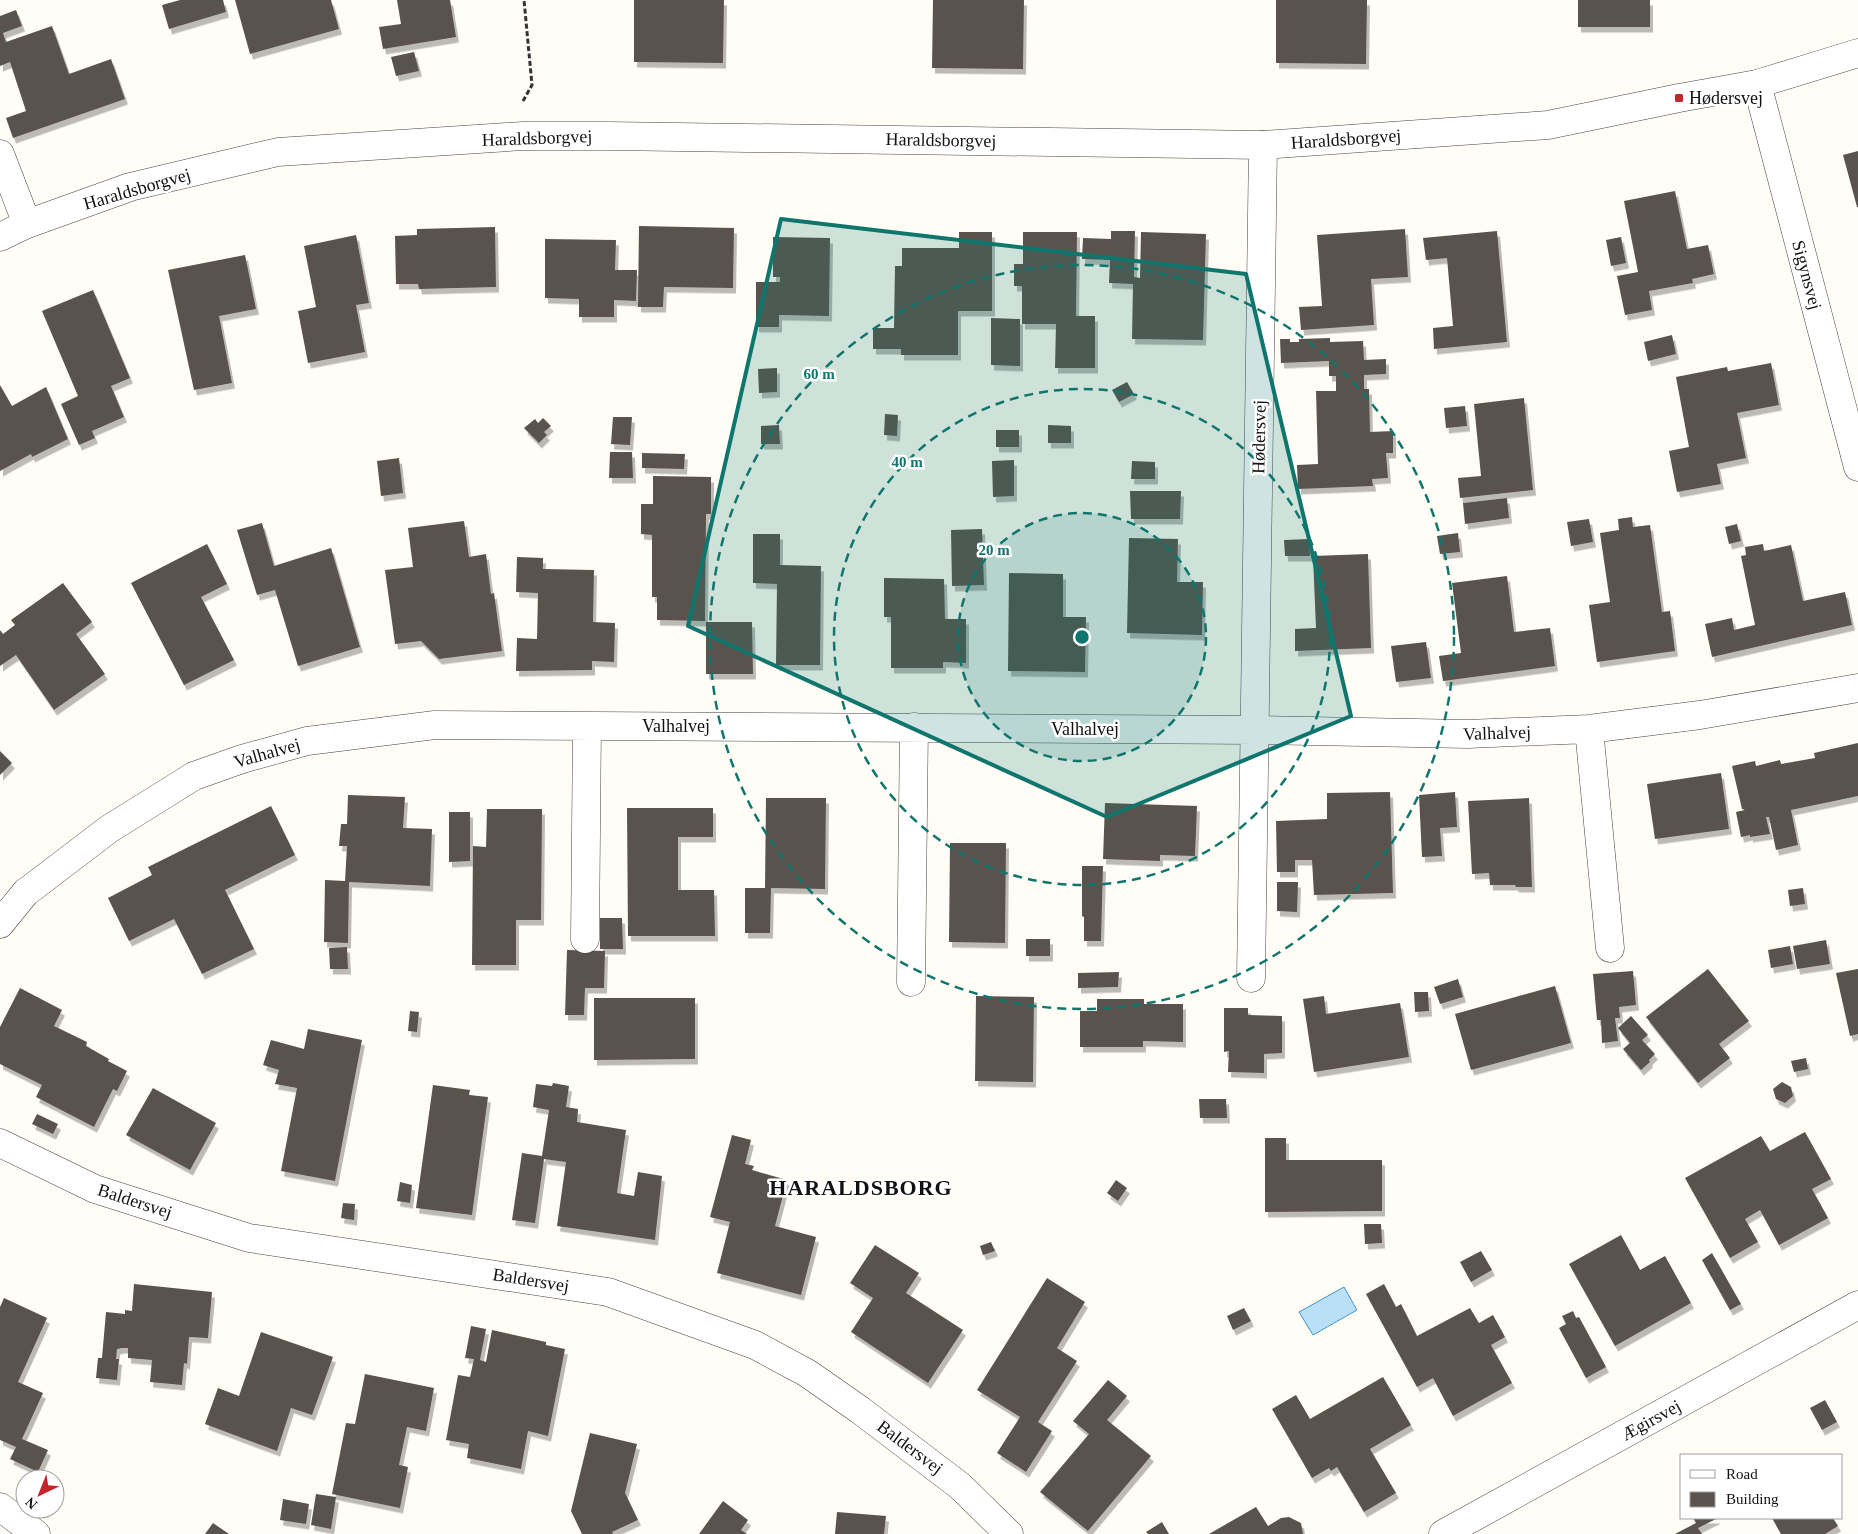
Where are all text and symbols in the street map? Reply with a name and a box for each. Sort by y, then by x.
place label: Hødersvej [1689,88,1763,108]
marker: Hødersvej [1673,92,1685,104]
street label: Haraldsborgvej [1290,125,1402,153]
street label: Haraldsborgvej [481,126,593,150]
street label: Haraldsborgvej [886,129,996,151]
street label: Haraldsborgvej [81,164,193,214]
street label: Sigynsvej [1788,238,1826,312]
text: 60 m [803,366,835,382]
street label: Hødersvej [1248,400,1270,474]
text: 40 m [891,454,923,470]
text: 20 m [978,542,1010,558]
centre of rings [1073,628,1091,646]
street label: Valhalvej [642,716,710,736]
street label: Valhalvej [1051,719,1119,739]
street label: Valhalvej [1463,722,1531,744]
street label: Valhalvej [232,734,302,772]
district label: HARALDSBORG [769,1175,953,1200]
street label: Baldersvej [95,1180,175,1222]
street label: Baldersvej [491,1264,571,1296]
street label: Ægirsvej [1618,1395,1684,1445]
street label: Baldersvej [873,1416,947,1478]
legend [1680,1454,1843,1519]
text: Road [1726,1466,1758,1482]
north arrow [15,1469,65,1519]
text: Building [1726,1491,1779,1507]
text: N [23,1494,40,1512]

